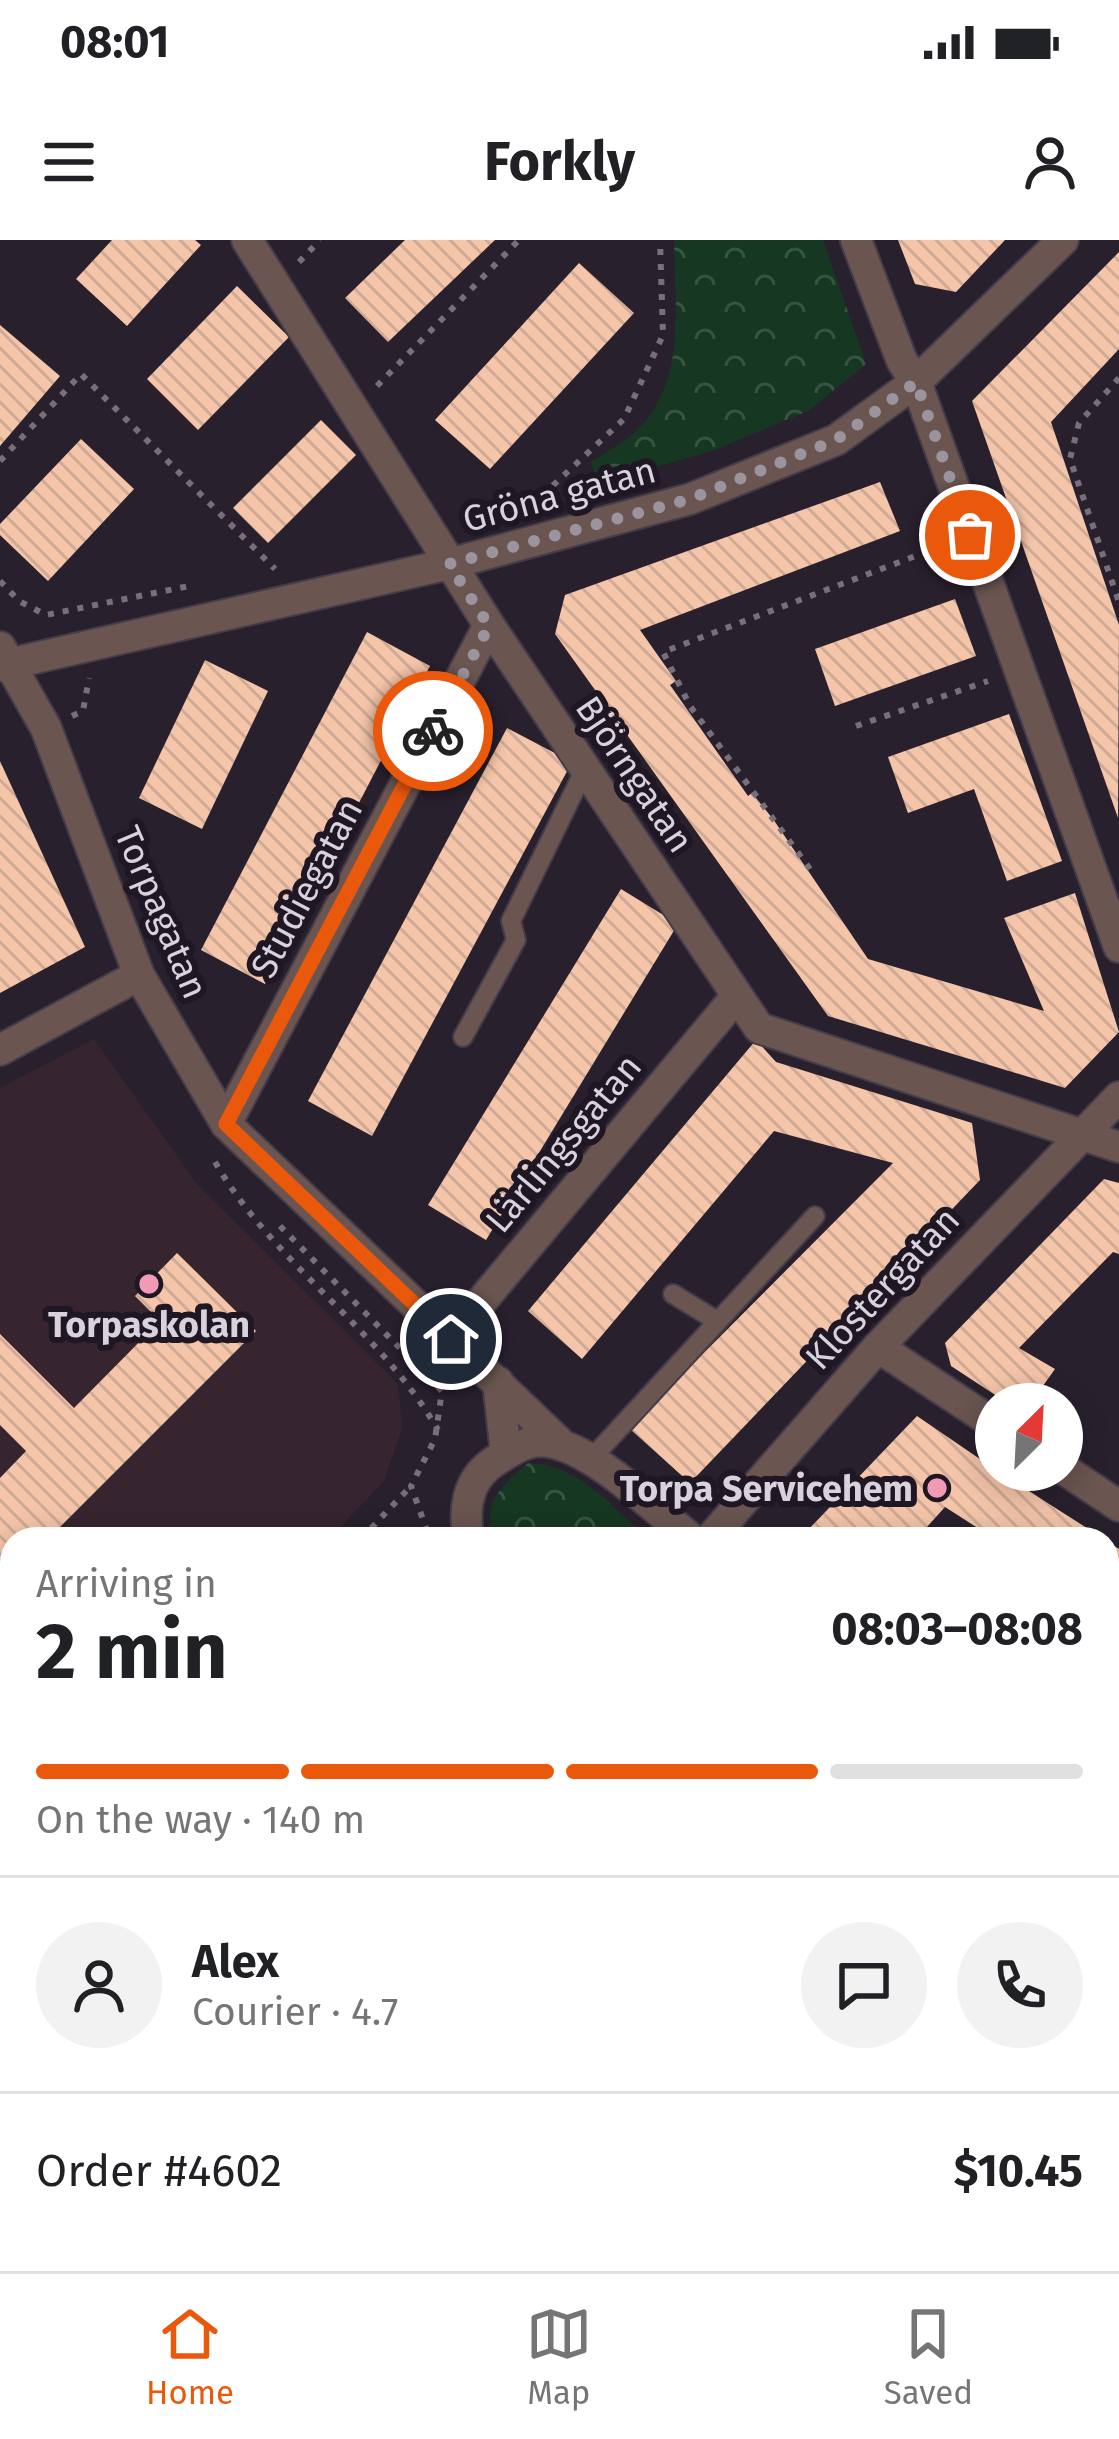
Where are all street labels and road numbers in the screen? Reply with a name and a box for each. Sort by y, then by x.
street label: Gröna gatan [458,448,660,542]
street label: Björngatan [566,688,702,861]
street label: Studiegatan [241,792,372,985]
street label: Torpagatan [105,820,217,1005]
street label: Lärlingsgatan [476,1046,651,1242]
street label: Klostergatan [796,1198,969,1379]

